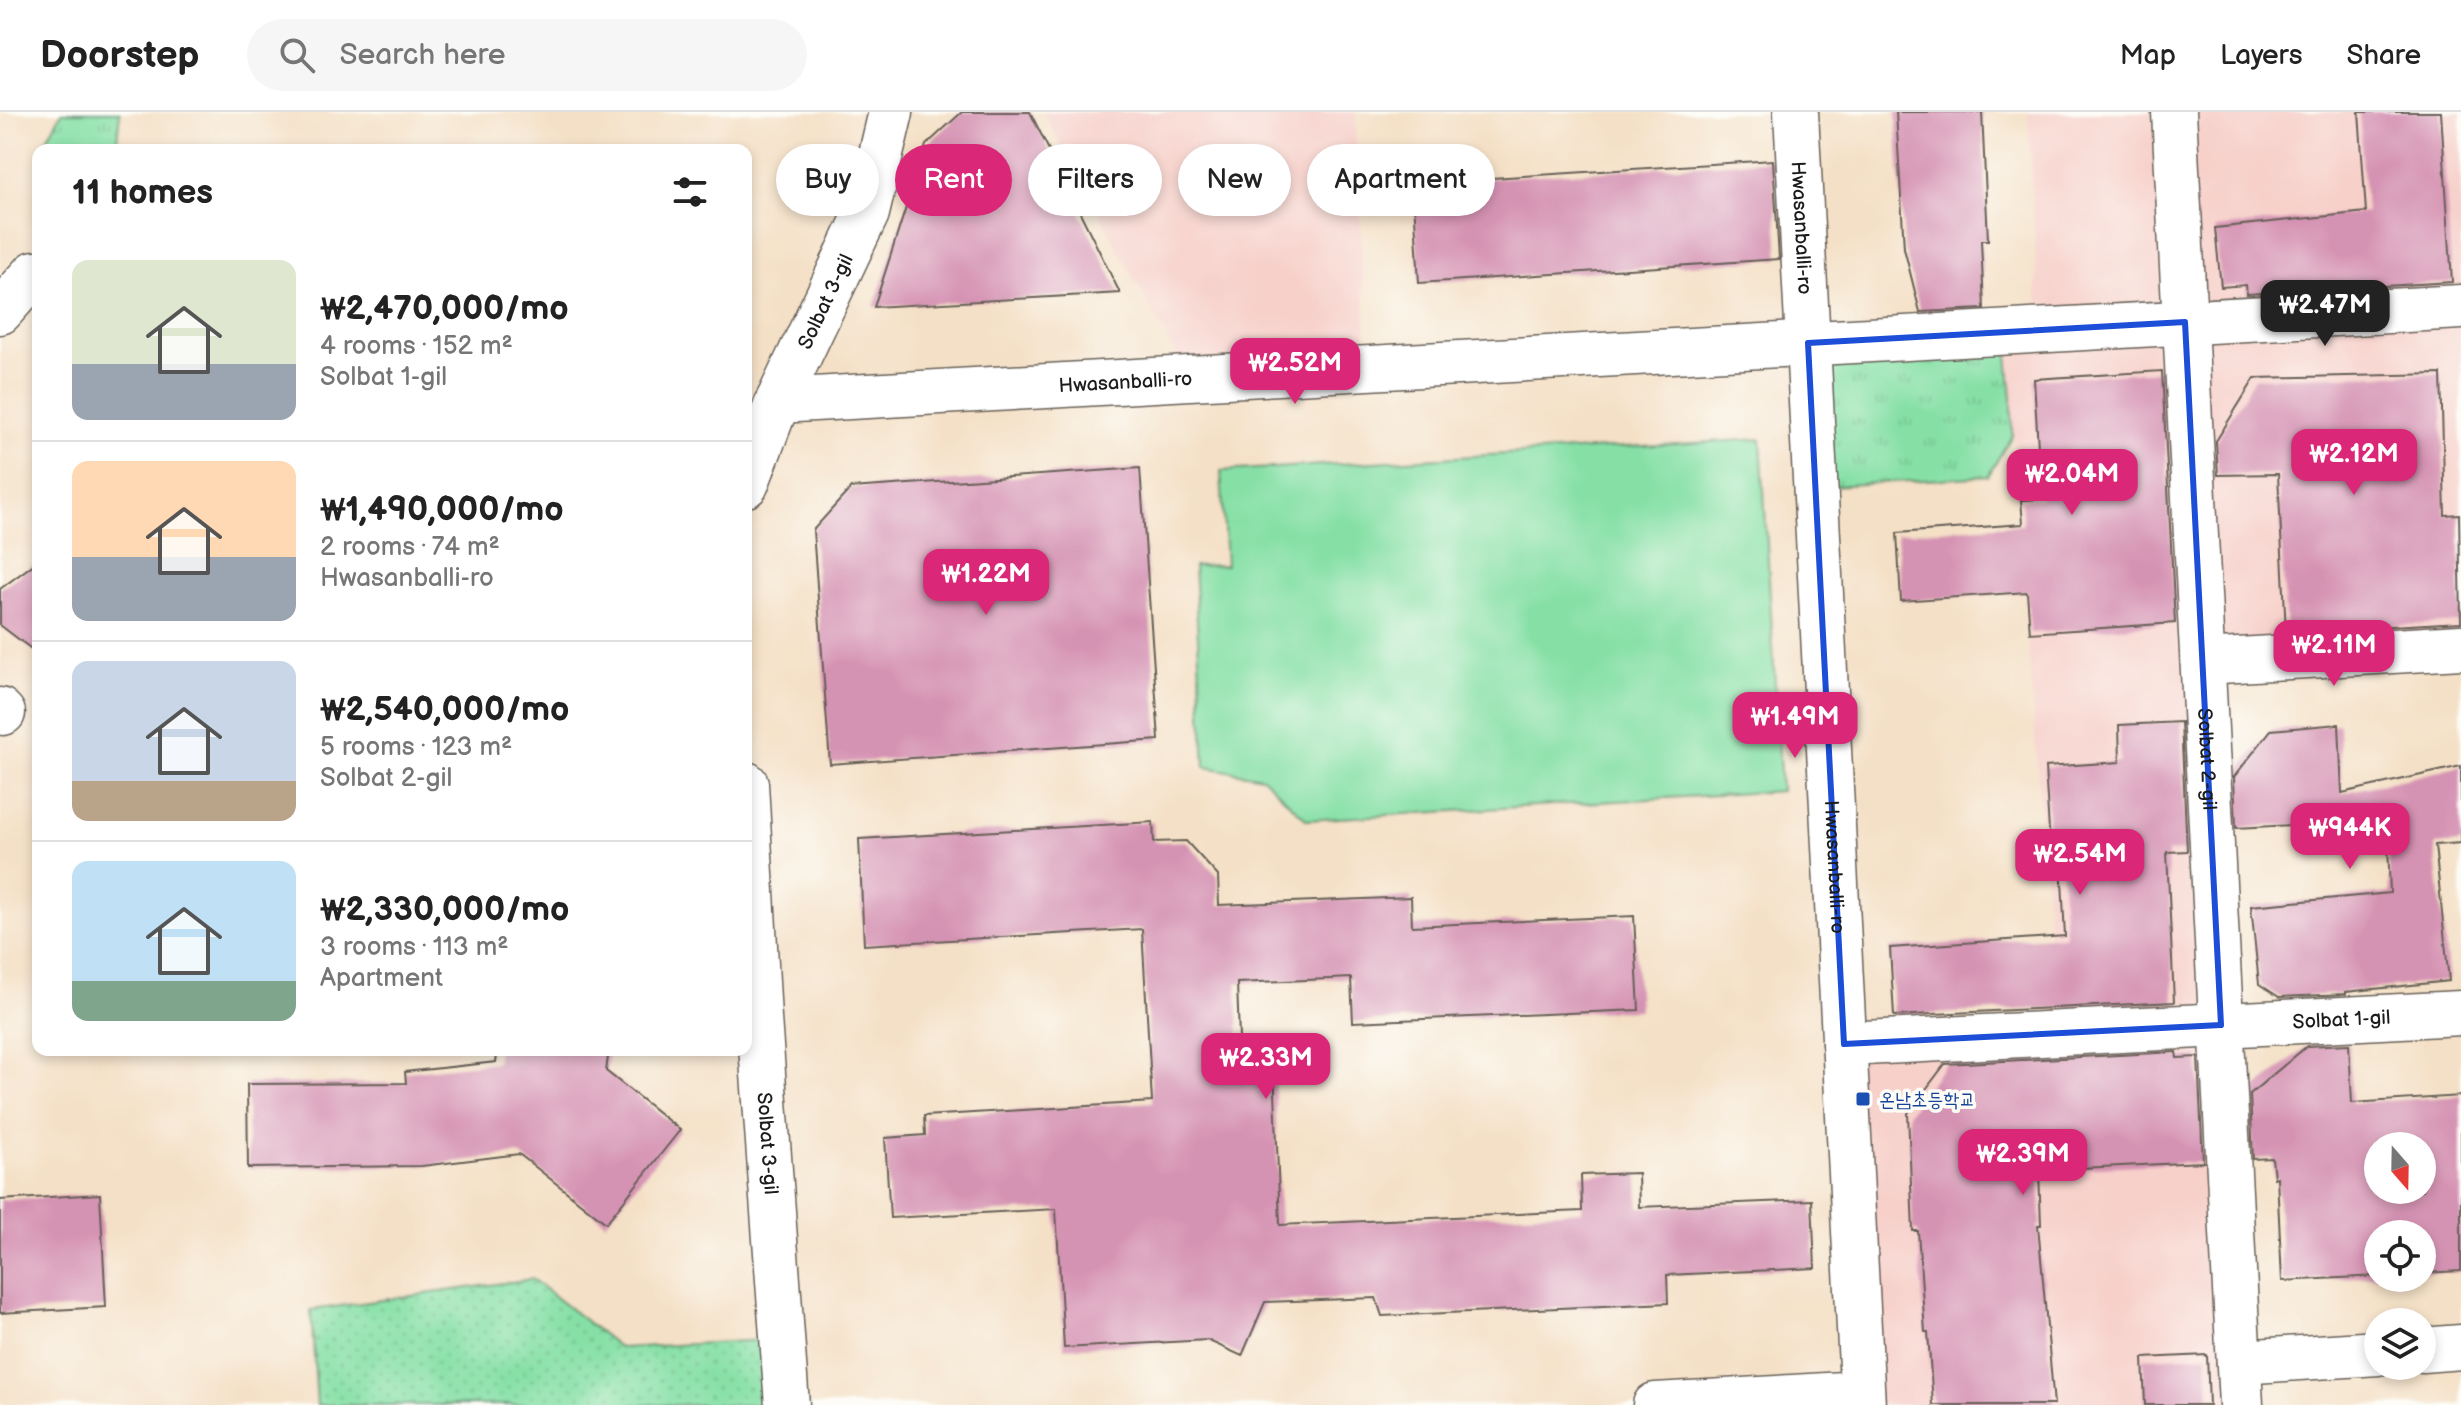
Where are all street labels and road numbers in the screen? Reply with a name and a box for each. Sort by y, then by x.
street label: Hwasanballi-ro [1786,161,1816,295]
street label: Solbat 3-gil [793,250,859,353]
street label: Hwasanballi-ro [1058,367,1193,398]
street label: Solbat 2-gil [2192,708,2221,811]
street label: Hwasanballi-ro [1819,800,1850,934]
street label: Solbat 1-gil [2292,1006,2391,1034]
street label: Solbat 3-gil [751,1091,783,1195]

